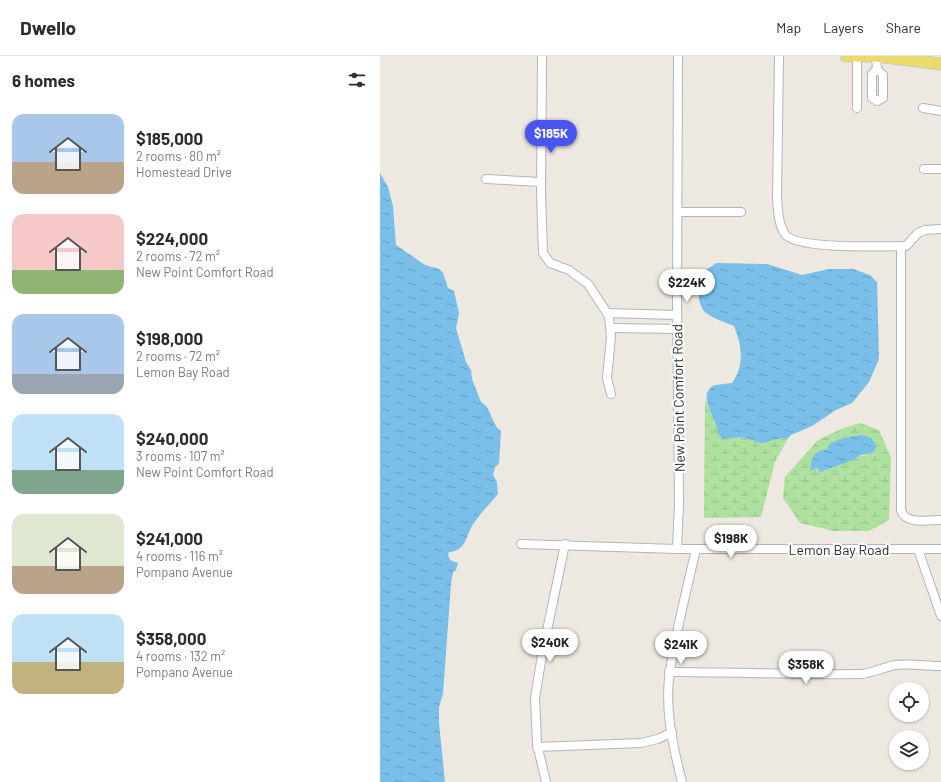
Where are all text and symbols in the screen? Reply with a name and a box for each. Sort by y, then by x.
text: Dwello [20,16,76,39]
text: Map [776,19,801,36]
text: Layers [823,19,864,36]
text: Share [886,19,921,36]
icon: filters [346,69,368,91]
text: 6 homes [12,70,75,90]
pin: $185K [523,120,579,154]
text: $185K [534,125,568,141]
text: $185,000 [136,128,203,148]
icon: home [44,130,92,178]
text: 2 rooms · 80 m² [136,148,221,164]
text: Homestead Drive [136,164,232,180]
text: $224,000 [136,228,208,248]
icon: home [44,230,92,278]
text: 2 rooms · 72 m² [136,248,220,264]
text: New Point Comfort Road [136,264,274,280]
pin: $224K [659,269,715,303]
text: $224K [668,274,706,290]
street label: New Point Comfort Road [668,324,688,472]
text: $198,000 [136,328,203,348]
icon: home [44,330,92,378]
text: 2 rooms · 72 m² [136,348,220,364]
text: Lemon Bay Road [136,364,230,380]
text: $240,000 [136,428,208,448]
icon: home [44,430,92,478]
text: 3 rooms · 107 m² [136,448,225,464]
text: New Point Comfort Road [136,464,274,480]
pin: $198K [703,525,759,559]
text: $241,000 [136,528,203,548]
icon: home [44,530,92,578]
text: $198K [714,530,748,546]
street label: Lemon Bay Road [789,541,889,558]
text: 4 rooms · 116 m² [136,548,223,564]
text: Pompano Avenue [136,564,233,580]
text: $358,000 [136,628,206,648]
pin: $240K [522,629,578,663]
icon: home [44,630,92,678]
pin: $241K [653,631,709,665]
text: $240K [531,634,569,650]
text: $241K [664,636,698,652]
text: 4 rooms · 132 m² [136,648,225,664]
pin: $358K [778,651,834,685]
text: $358K [788,656,824,672]
text: Pompano Avenue [136,664,233,680]
map controls [889,682,929,770]
button: locate [889,682,929,722]
button: layers [889,730,929,770]

